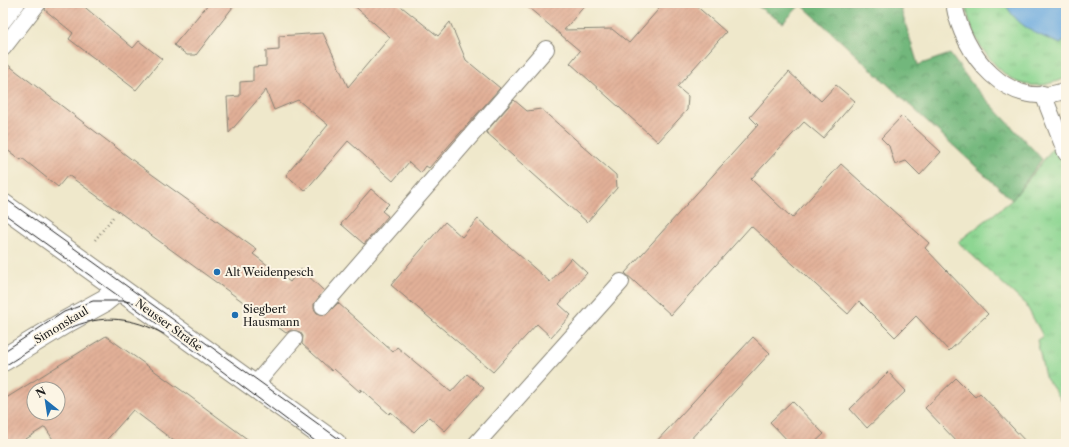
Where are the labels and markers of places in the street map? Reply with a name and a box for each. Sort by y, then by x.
place label: Alt Weidenpesch [224,265,314,279]
marker: Alt Weidenpesch [212,267,222,277]
place label: Siegbert Hausmann [243,302,300,329]
marker: Siegbert Hausmann [230,310,240,320]

